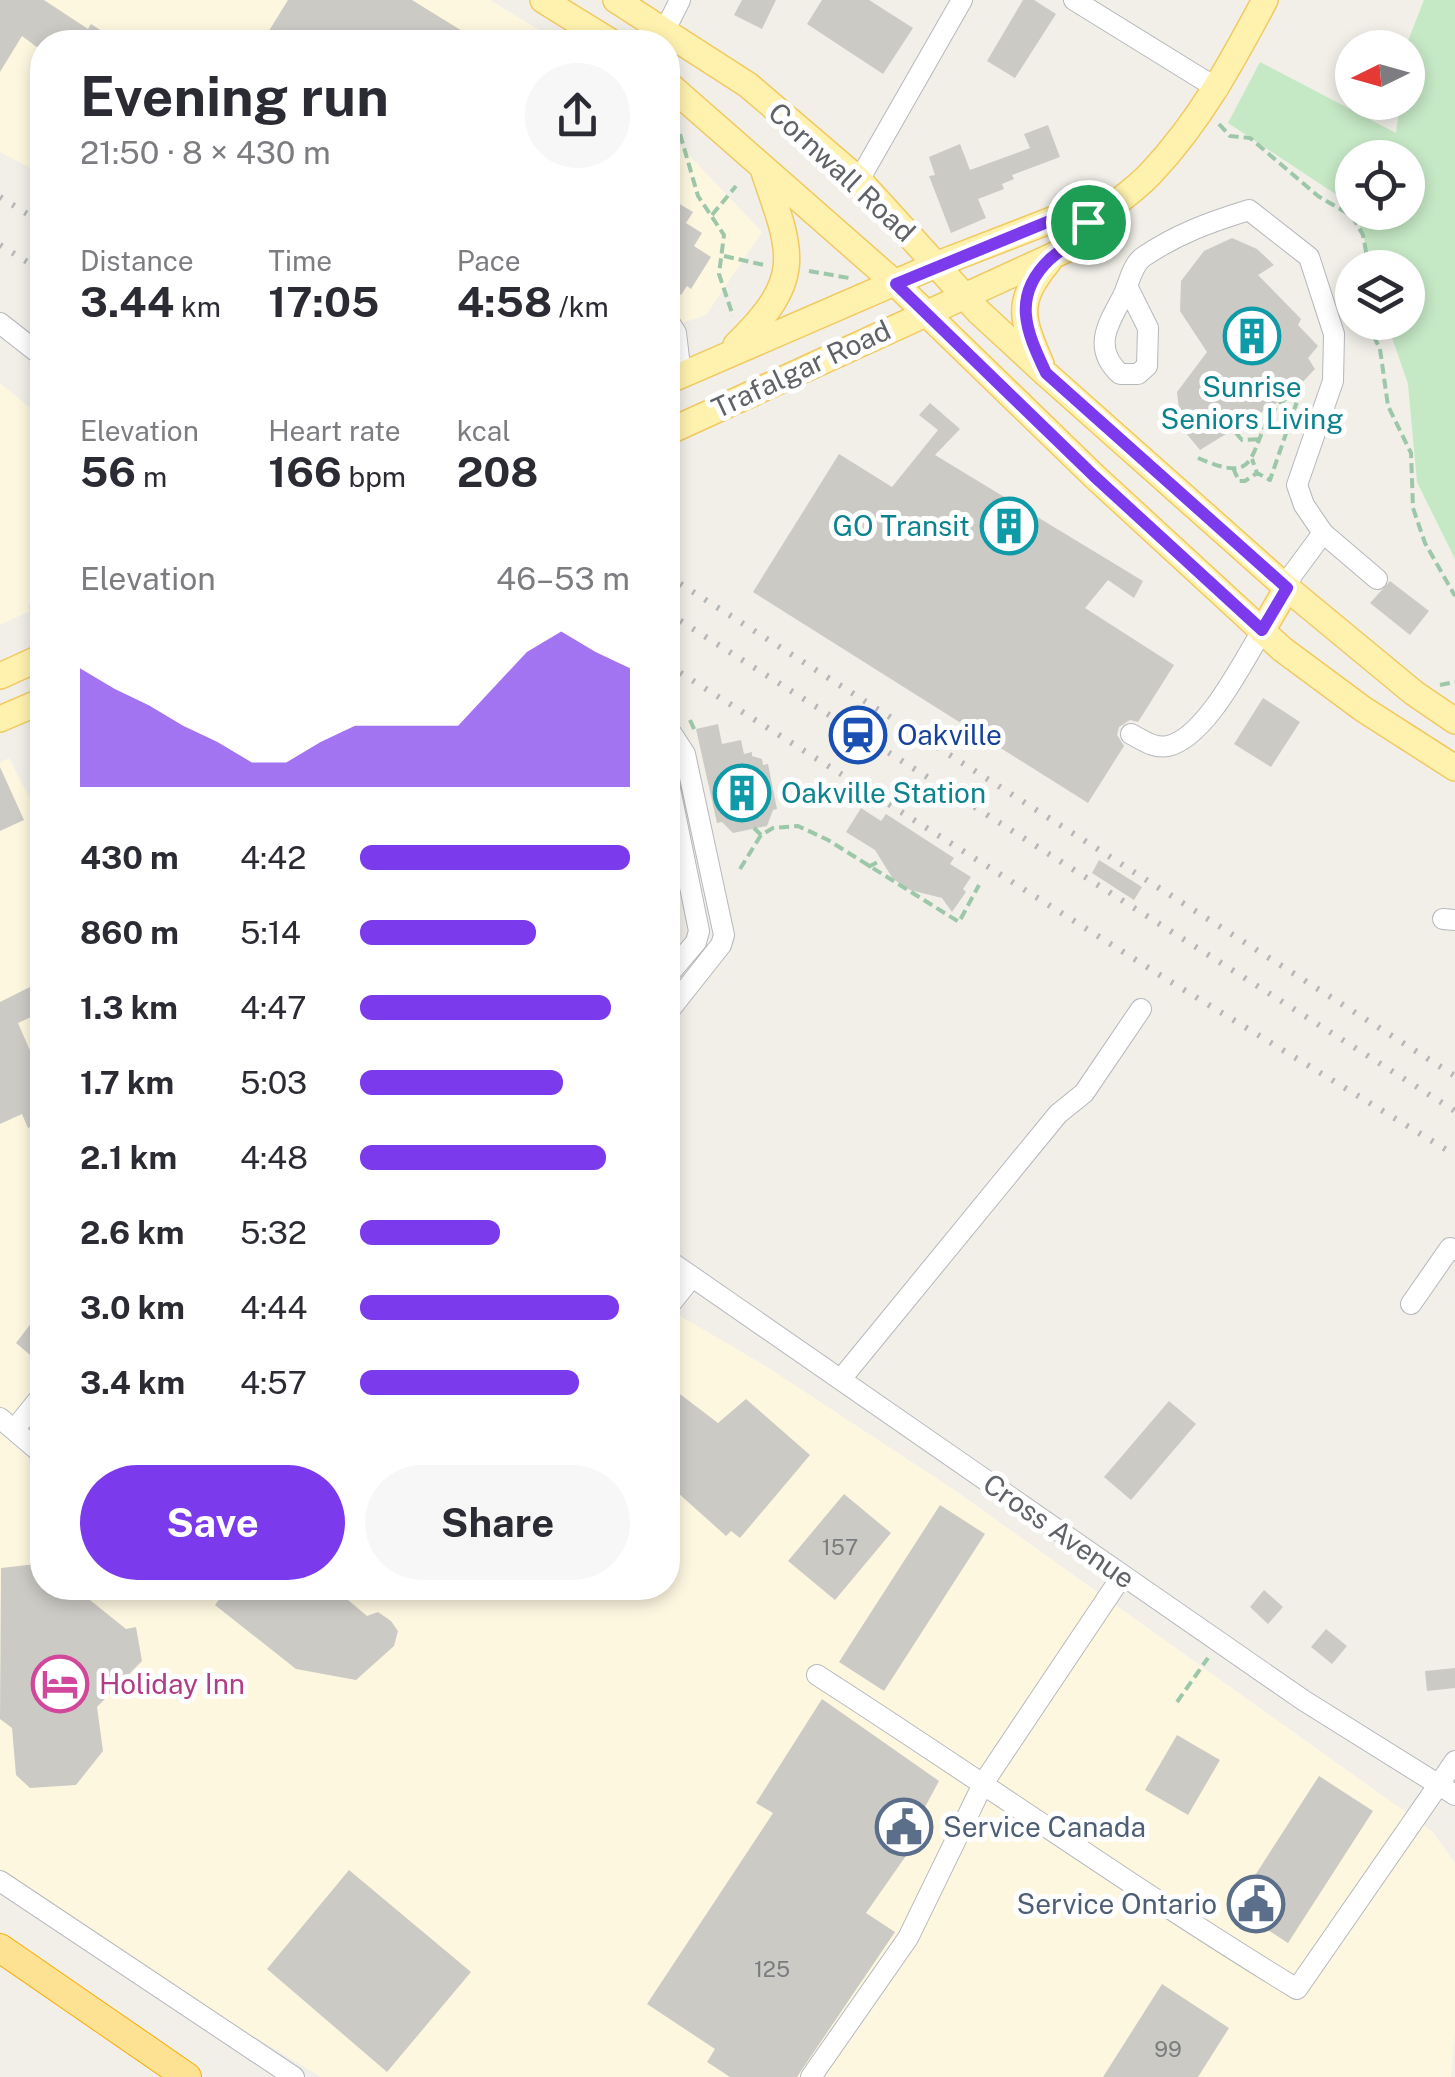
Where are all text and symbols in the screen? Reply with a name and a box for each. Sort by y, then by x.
north arrow [1335,30,1425,120]
map controls [1335,30,1425,340]
button: share [525,63,630,168]
text: Evening run [80,64,389,128]
street label: Cornwall Road [762,95,922,248]
text: 21:50 · 8 × 430 m [80,134,331,171]
button: locate [1335,140,1425,230]
pin [1046,180,1131,265]
icon: arrive [1061,195,1116,250]
text: Distance [80,244,194,277]
text: Time [268,244,332,277]
text: Pace [457,244,521,277]
button: layers [1335,250,1425,340]
text: 3.44 [80,277,174,326]
text: 17:05 [268,277,379,326]
text: 4:58 [457,277,552,326]
text: km [174,290,221,323]
text: /km [552,290,609,323]
building icon: Sunrise Seniors Living [1222,306,1282,366]
street label: Trafalgar Road [706,313,895,424]
place label: Sunrise Seniors Living [1160,370,1344,435]
text: Elevation [80,414,199,447]
text: Heart rate [268,414,401,447]
text: kcal [457,414,511,447]
text: 56 [80,447,136,496]
text: 166 [268,447,342,496]
text: 208 [457,447,538,496]
text: m [136,460,167,493]
text: bpm [342,460,406,493]
building icon: GO Transit [979,496,1039,556]
place label: GO Transit [832,509,970,542]
text: Elevation [80,560,216,597]
text: 46–53 m [496,560,630,597]
station icon: Oakville [828,705,888,765]
place label: Oakville [897,718,1002,751]
building icon: Oakville Station [712,763,772,823]
place label: Oakville Station [781,776,986,809]
text: 430 m [80,839,179,876]
text: 4:42 [240,839,306,876]
text: 860 m [80,914,179,951]
text: 5:14 [240,914,301,951]
text: 1.3 km [80,989,178,1026]
text: 4:47 [240,989,306,1026]
text: 1.7 km [80,1064,174,1101]
text: 5:03 [240,1064,307,1101]
text: 2.1 km [80,1139,177,1176]
text: 4:48 [240,1139,308,1176]
text: 2.6 km [80,1214,185,1251]
text: 5:32 [240,1214,307,1251]
text: 3.0 km [80,1289,185,1326]
text: 4:44 [240,1289,307,1326]
text: 3.4 km [80,1364,185,1401]
text: 4:57 [240,1364,307,1401]
button: Save [80,1465,345,1580]
button: Share [365,1465,630,1580]
street label: Cross Avenue [977,1466,1141,1595]
house number: 157 [822,1534,858,1560]
hotel icon: Holiday Inn [30,1654,90,1714]
place label: Holiday Inn [99,1667,245,1700]
public building icon: Service Canada [874,1797,934,1857]
place label: Service Canada [943,1810,1146,1843]
public building icon: Service Ontario [1226,1874,1286,1934]
place label: Service Ontario [1016,1887,1217,1920]
house number: 125 [754,1956,790,1982]
house number: 99 [1154,2036,1182,2062]

